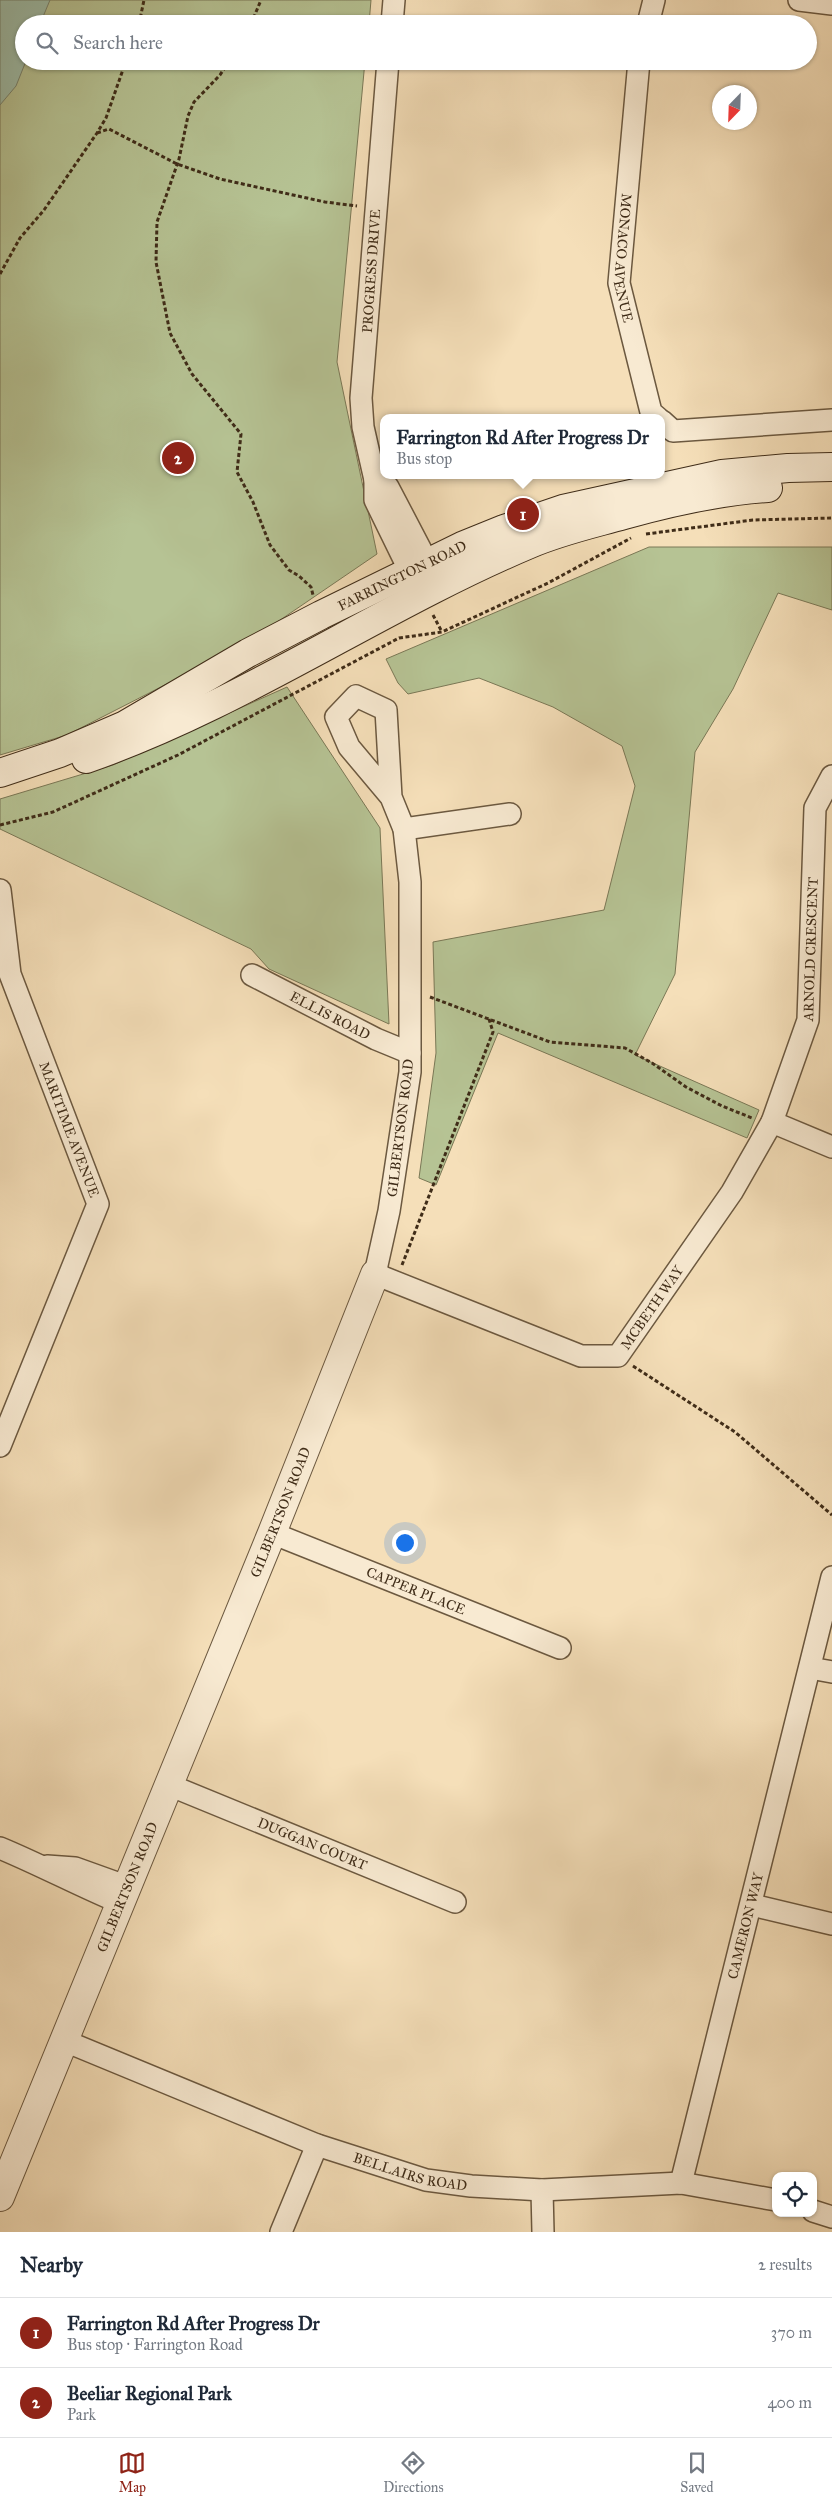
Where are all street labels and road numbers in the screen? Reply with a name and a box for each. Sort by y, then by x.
street label: MONACO AVENUE [610,193,636,324]
street label: PROGRESS DRIVE [359,209,384,333]
street label: FARRINGTON ROAD [335,537,469,614]
street label: ARNOLD CRESCENT [800,876,822,1023]
street label: ELLIS ROAD [287,988,373,1044]
street label: GILBERTSON ROAD [384,1058,417,1198]
street label: MARITIME AVENUE [35,1059,103,1200]
street label: MCBETH WAY [617,1262,688,1353]
street label: GILBERTSON ROAD [247,1445,314,1580]
street label: CAPPER PLACE [364,1564,468,1618]
street label: DUGGAN COURT [255,1814,370,1874]
street label: GILBERTSON ROAD [93,1820,162,1955]
street label: CAMERON WAY [724,1870,767,1981]
street label: BELLAIRS ROAD [351,2149,468,2194]

